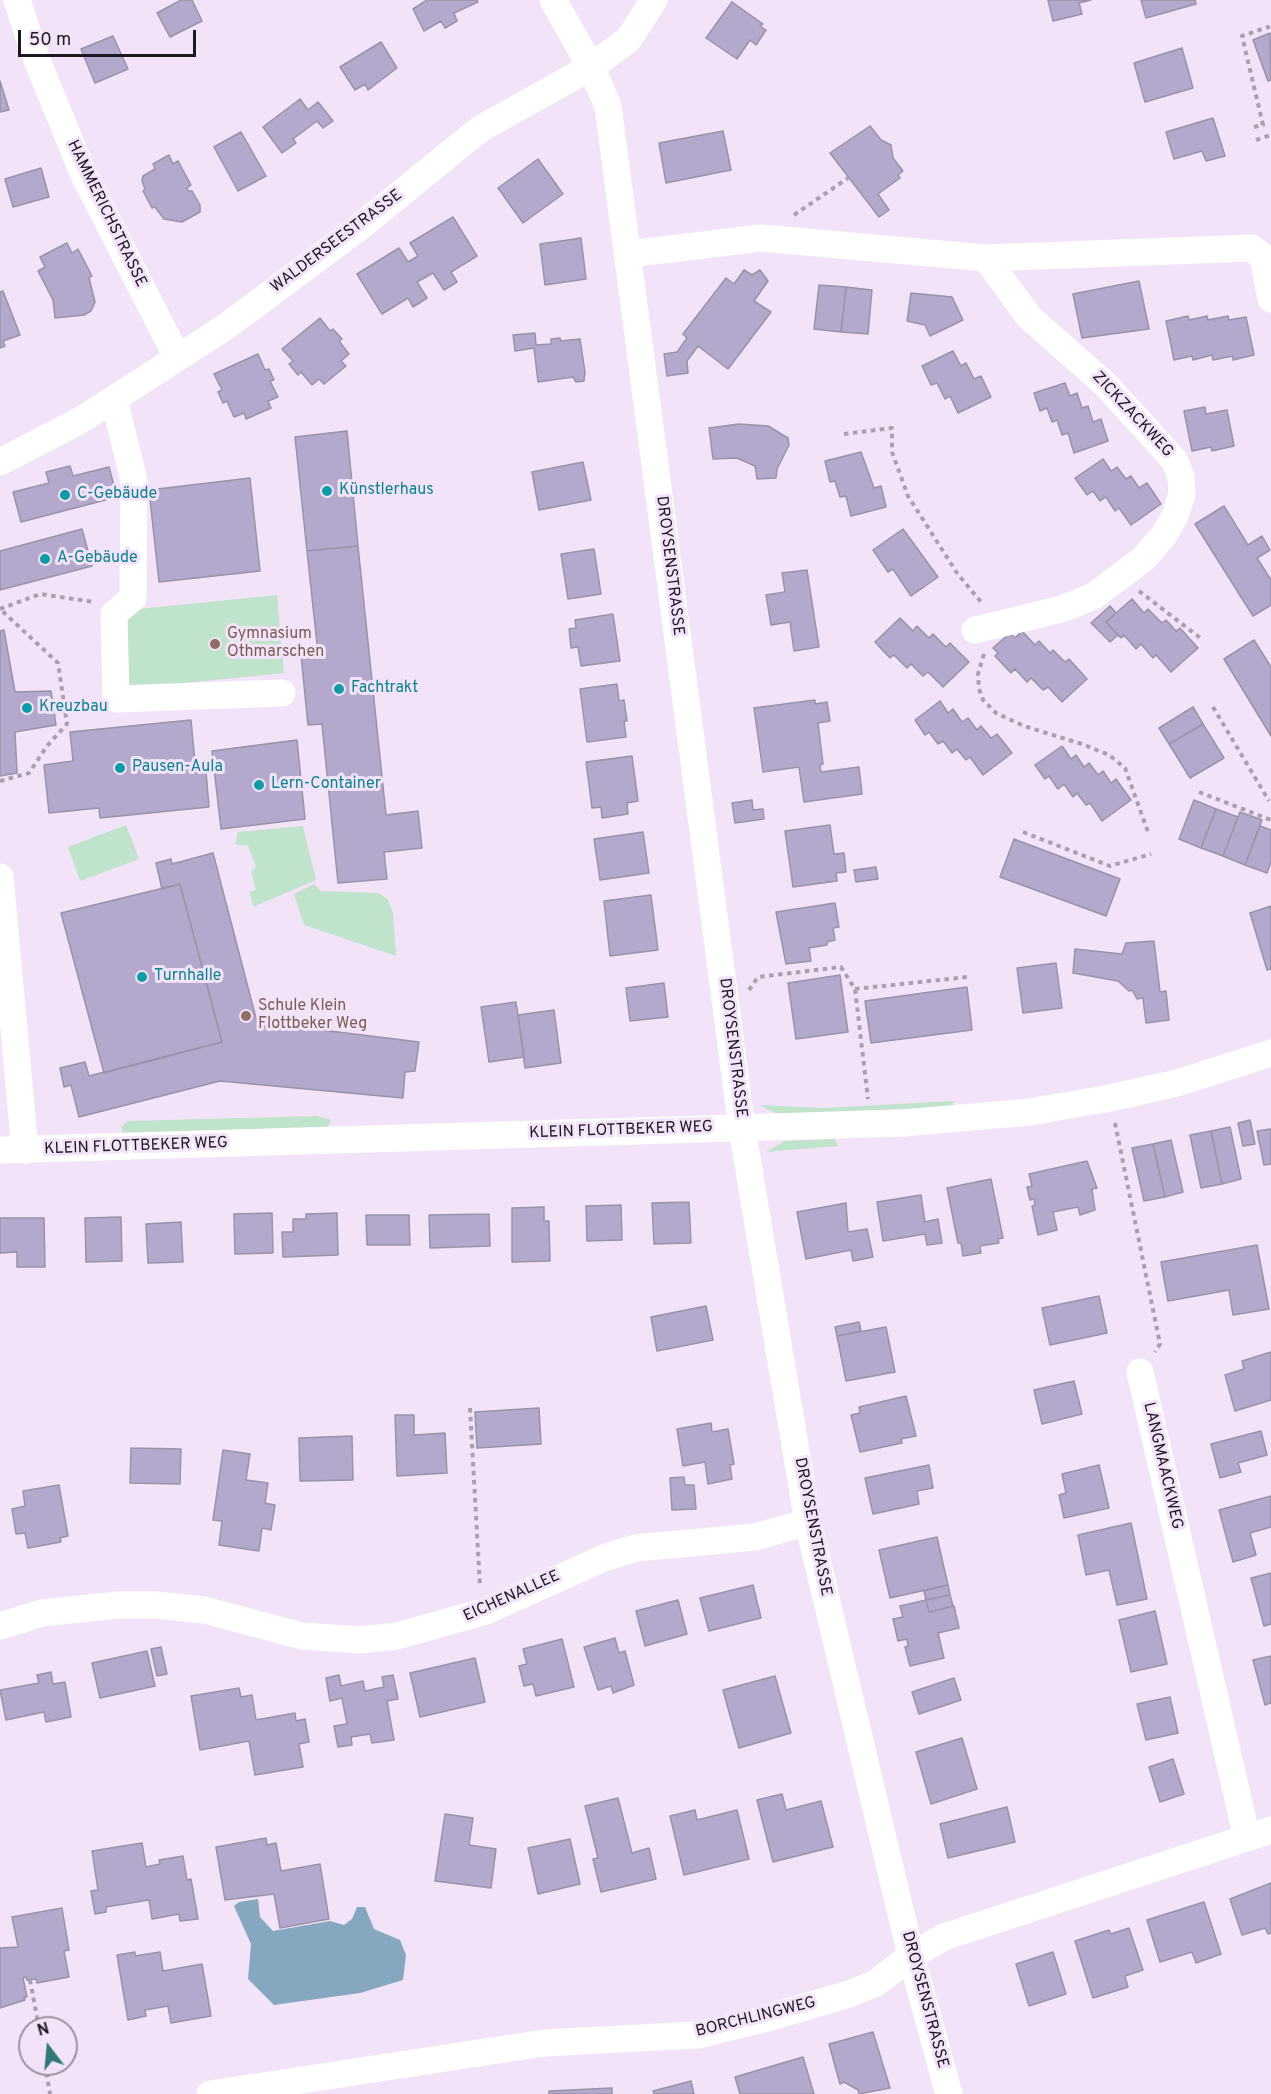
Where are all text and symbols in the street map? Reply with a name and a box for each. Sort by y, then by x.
scale bar [21,18,200,56]
text: 50 m [29,29,71,52]
street label: HAMMERICHSTRASSE [62,137,150,291]
street label: WALDERSEESTRASSE [268,186,406,298]
street label: ZICKZACKWEG [1087,368,1177,462]
place label: Künstlerhaus [339,481,434,501]
marker: Künstlerhaus [320,484,334,498]
place label: C-Gebäude [77,485,157,505]
marker: C-Gebäude [58,488,72,502]
street label: DROYSENSTRASSE [651,495,687,637]
place label: A-Gebäude [57,549,138,569]
marker: A-Gebäude [38,552,52,566]
place label: Gymnasium Othmarschen [227,625,324,663]
marker: Gymnasium Othmarschen [208,637,222,651]
place label: Fachtrakt [351,679,418,699]
marker: Fachtrakt [332,682,346,696]
place label: Kreuzbau [39,698,108,718]
marker: Kreuzbau [20,701,34,715]
place label: Pausen-Aula [132,758,223,778]
marker: Pausen-Aula [113,761,127,775]
place label: Lern-Container [271,775,381,795]
marker: Lern-Container [252,778,266,792]
place label: Turnhalle [154,967,221,987]
marker: Turnhalle [135,970,149,984]
street label: DROYSENSTRASSE [714,977,750,1119]
place label: Schule Klein Flottbeker Weg [258,997,367,1035]
marker: Schule Klein Flottbeker Weg [239,1009,253,1023]
street label: KLEIN FLOTTBEKER WEG [529,1118,713,1144]
street label: KLEIN FLOTTBEKER WEG [44,1134,228,1160]
street label: LANGMAACKWEG [1138,1401,1186,1531]
street label: DROYSENSTRASSE [789,1456,835,1598]
street label: EICHENALLEE [461,1567,563,1627]
street label: DROYSENSTRASSE [897,1930,951,2070]
street label: BORCHLINGWEG [694,1994,818,2042]
north arrow [18,2016,78,2076]
text: N [35,2019,52,2042]

